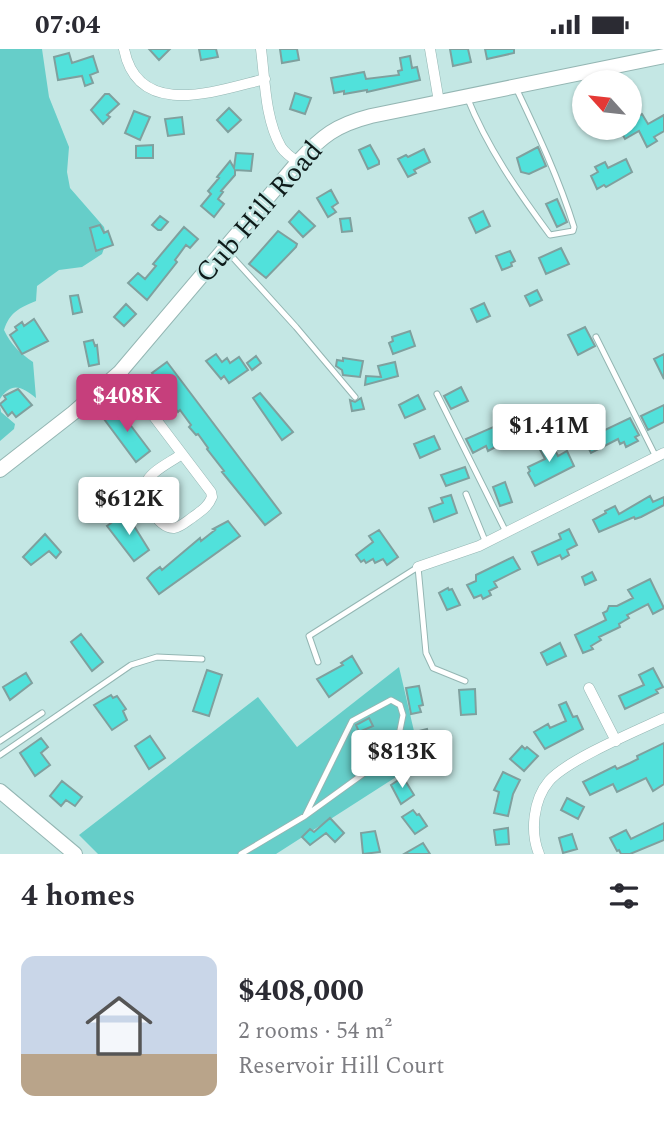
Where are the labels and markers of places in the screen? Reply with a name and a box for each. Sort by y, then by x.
pin: $408K [78,375,176,434]
pin: $1.41M [492,405,606,464]
pin: $612K [80,477,178,537]
pin: $813K [353,731,451,790]

